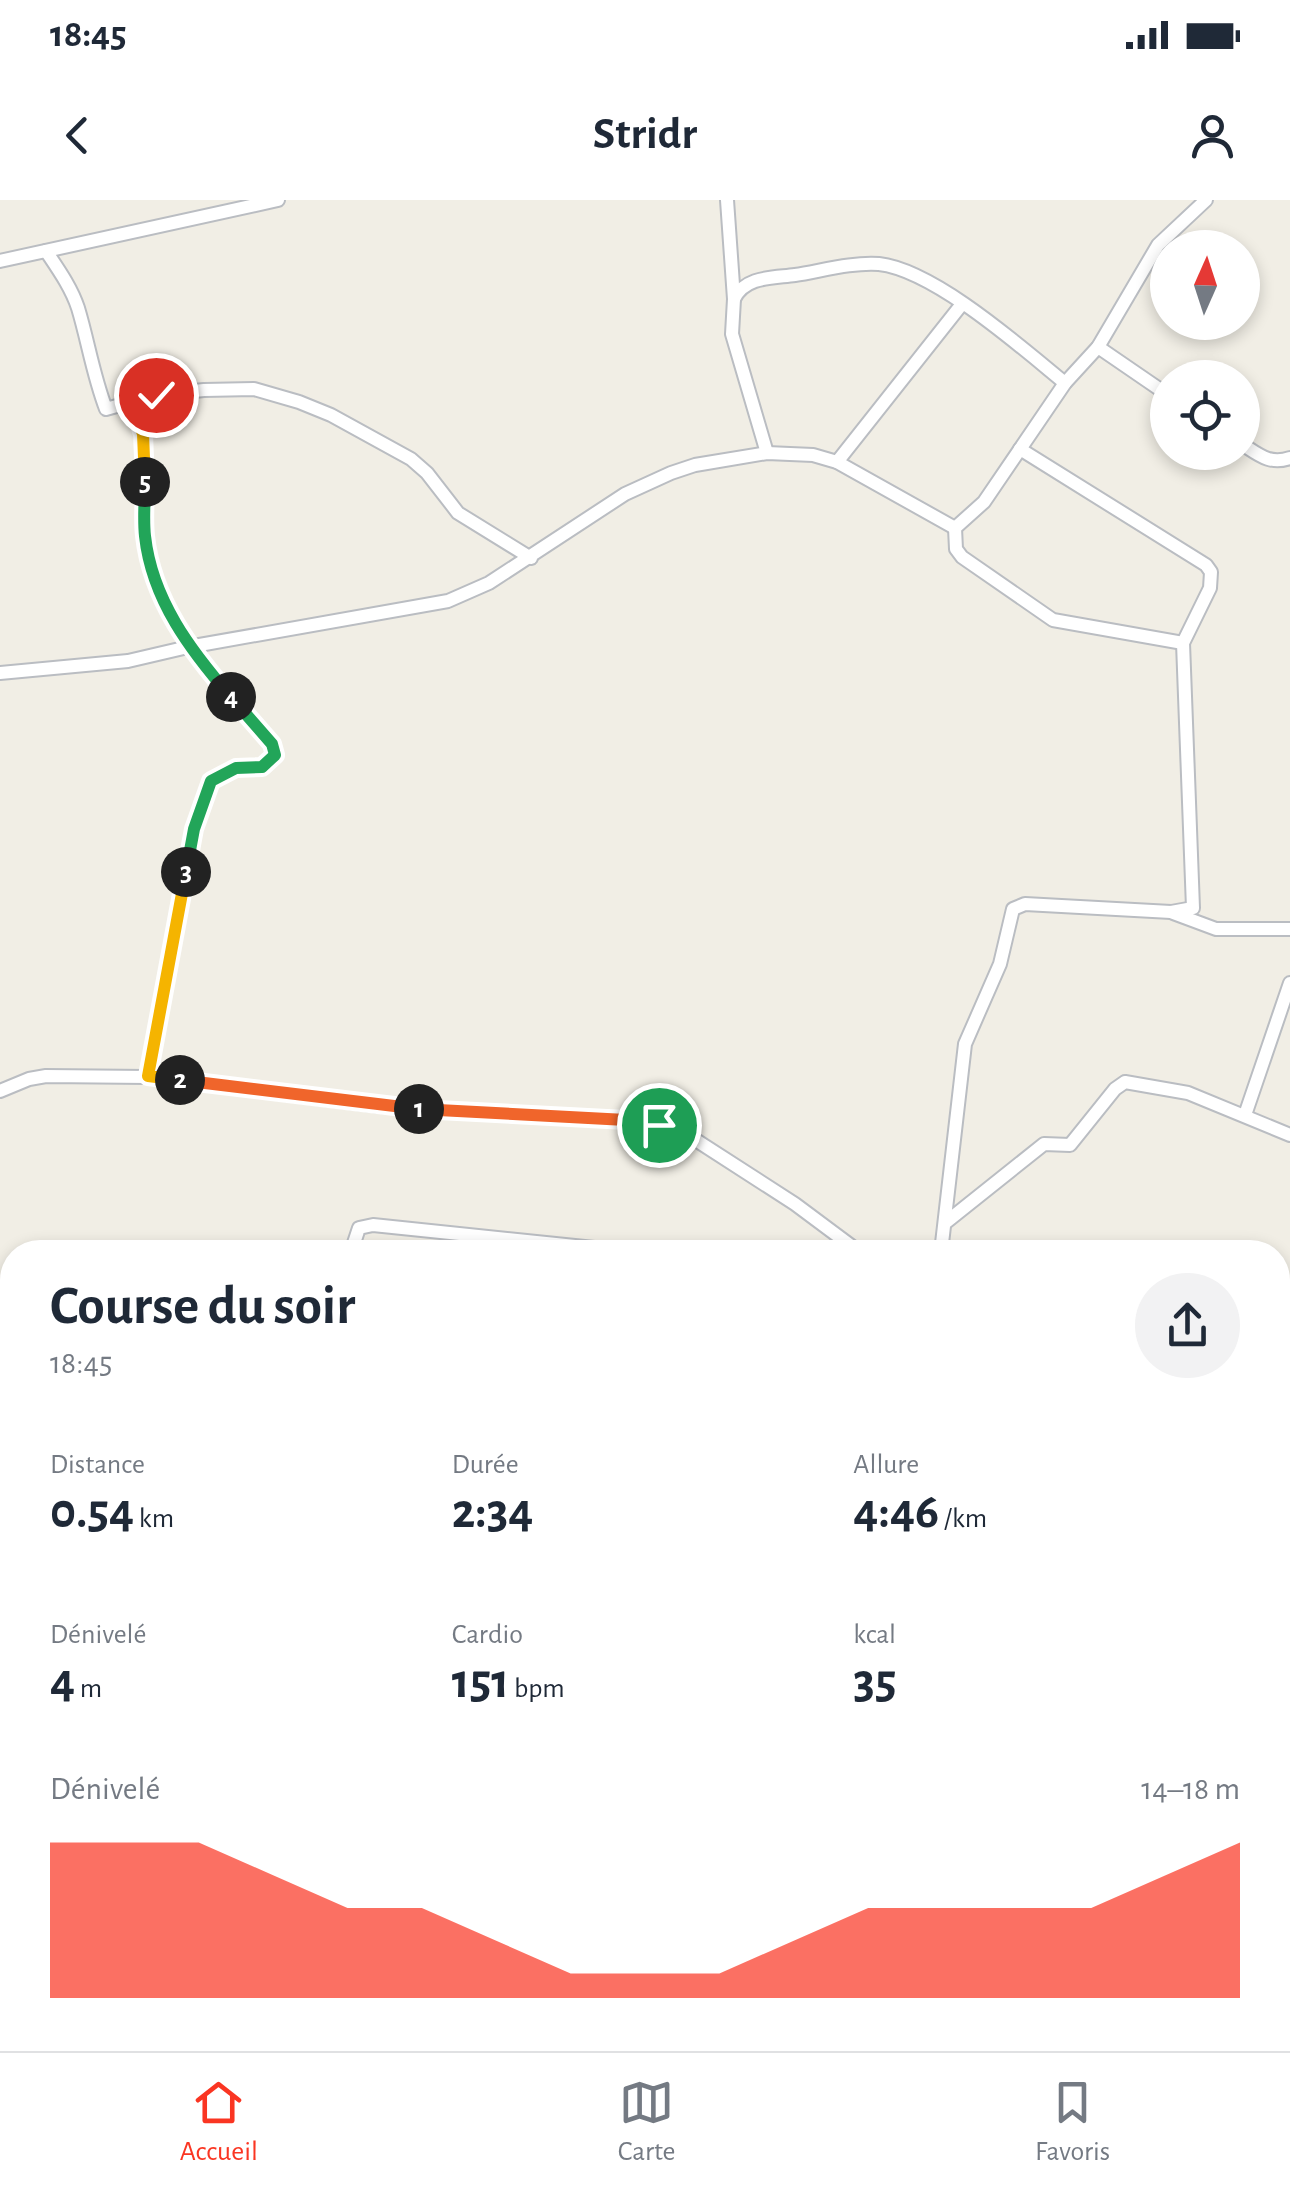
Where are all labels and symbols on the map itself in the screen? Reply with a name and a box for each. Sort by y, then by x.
north arrow [1150,230,1260,340]
pin [114,353,199,438]
pin: 5 [120,457,170,507]
pin: 4 [206,672,256,722]
pin: 3 [161,847,211,897]
pin: 2 [155,1055,205,1105]
pin [617,1083,702,1168]
pin: 1 [394,1084,444,1134]

